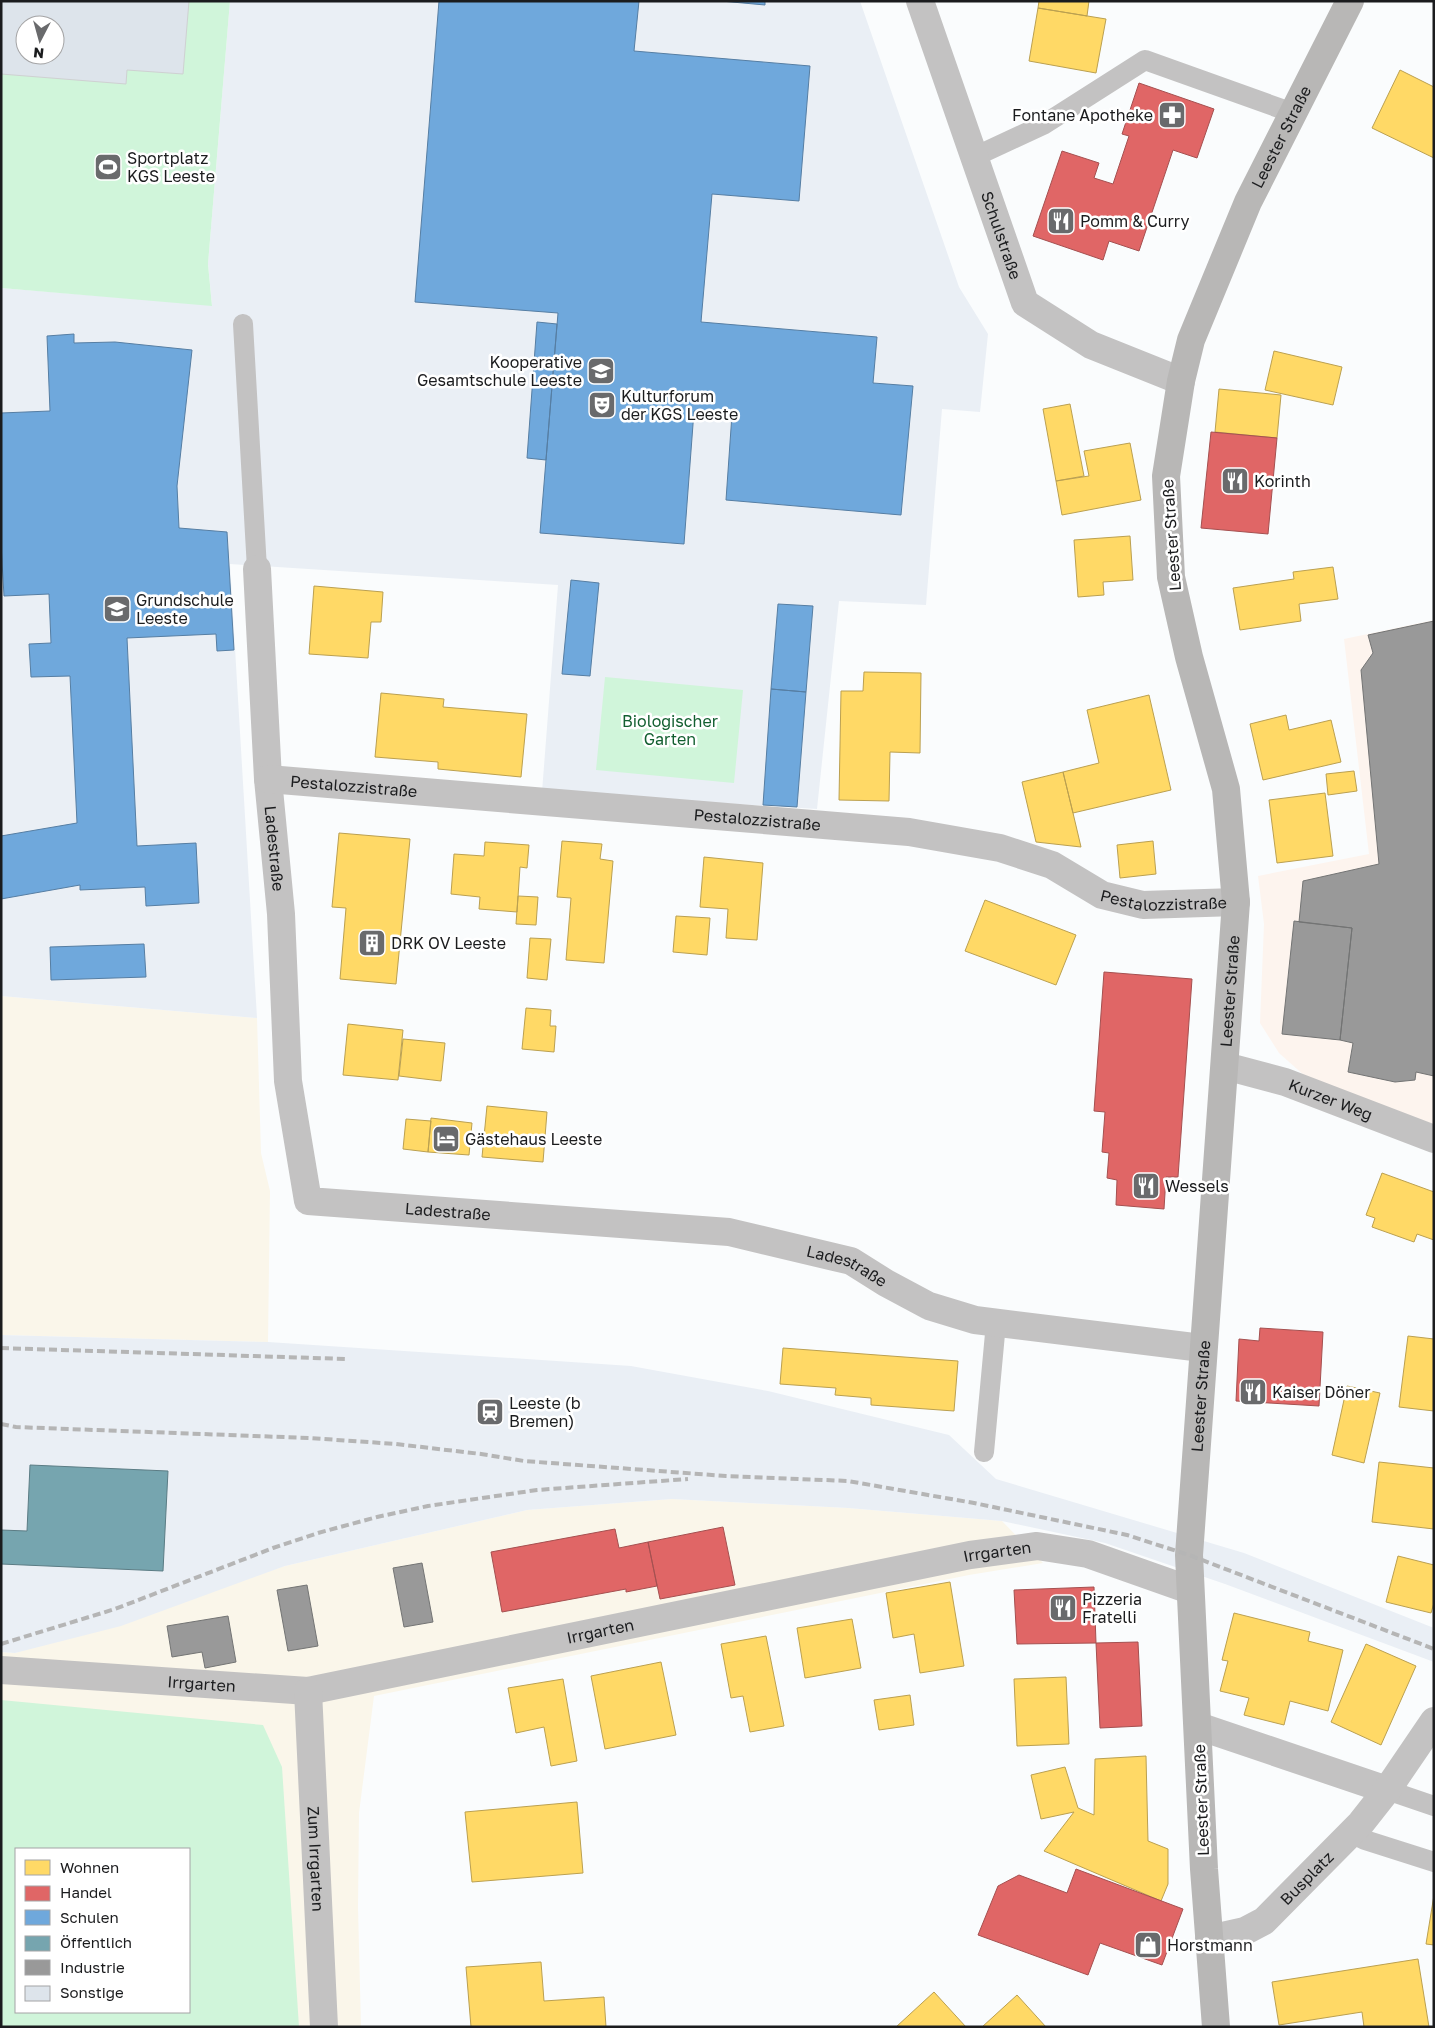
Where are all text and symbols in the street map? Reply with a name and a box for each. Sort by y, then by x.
north arrow [15,15,65,65]
text: N [32,44,45,62]
street label: Leester Straße [1247,82,1315,191]
pharmacy icon: Fontane Apotheke [1157,100,1187,130]
place label: Fontane Apotheke [1012,105,1153,125]
place label: Sportplatz KGS Leeste [127,148,215,186]
sports icon: Sportplatz KGS Leeste [93,152,123,182]
street label: Schulstraße [977,188,1026,282]
restaurant icon: Pomm & Curry [1046,206,1076,236]
place label: Pomm & Curry [1080,211,1189,231]
place label: Kooperative Gesamtschule Leeste [417,352,582,390]
school or university icon: Kooperative Gesamtschule Leeste [586,356,616,386]
place label: Kulturforum der KGS Leeste [621,386,738,424]
theatre icon: Kulturforum der KGS Leeste [587,390,617,420]
restaurant icon: Korinth [1220,466,1250,496]
place label: Korinth [1254,471,1311,491]
street label: Leester Straße [1157,478,1185,592]
place label: Grundschule Leeste [136,590,234,628]
school or university icon: Grundschule Leeste [102,594,132,624]
park label: Biologischer Garten [622,711,718,749]
street label: Pestalozzistraße [289,771,418,801]
street label: Pestalozzistraße [693,804,822,835]
street label: Ladestraße [261,805,289,892]
street label: Pestalozzistraße [1098,885,1227,915]
building icon: DRK OV Leeste [357,928,387,958]
place label: DRK OV Leeste [391,933,506,953]
street label: Leester Straße [1216,935,1244,1048]
street label: Kurzer Weg [1286,1074,1376,1125]
hotel icon: Gästehaus Leeste [431,1124,461,1154]
place label: Gästehaus Leeste [465,1129,602,1149]
restaurant icon: Wessels [1131,1171,1161,1201]
place label: Wessels [1165,1176,1229,1196]
street label: Ladestraße [404,1198,492,1224]
street label: Ladestraße [805,1241,891,1291]
street label: Leester Straße [1186,1340,1214,1453]
restaurant icon: Kaiser Döner [1238,1377,1268,1407]
place label: Kaiser Döner [1272,1382,1370,1402]
place label: Leeste (b Bremen) [509,1393,581,1431]
station icon: Leeste (b Bremen) [475,1397,505,1427]
street label: Irrgarten [961,1537,1032,1566]
place label: Pizzeria Fratelli [1082,1589,1142,1627]
restaurant icon: Pizzeria Fratelli [1048,1593,1078,1623]
street label: Irrgarten [565,1614,636,1648]
street label: Irrgarten [167,1671,236,1696]
street label: Leester Straße [1189,1744,1213,1856]
street label: Zum Irrgarten [303,1806,328,1912]
street label: Busplatz [1276,1847,1338,1909]
legend [15,1848,190,2013]
text: Wohnen [60,1858,119,1876]
text: Handel [60,1883,112,1901]
text: Schulen [60,1908,119,1926]
shop icon: Horstmann [1133,1930,1163,1960]
text: Öffentlich [60,1933,132,1951]
place label: Horstmann [1167,1935,1253,1955]
text: Industrie [60,1958,125,1976]
text: Sonstige [60,1983,124,2001]

